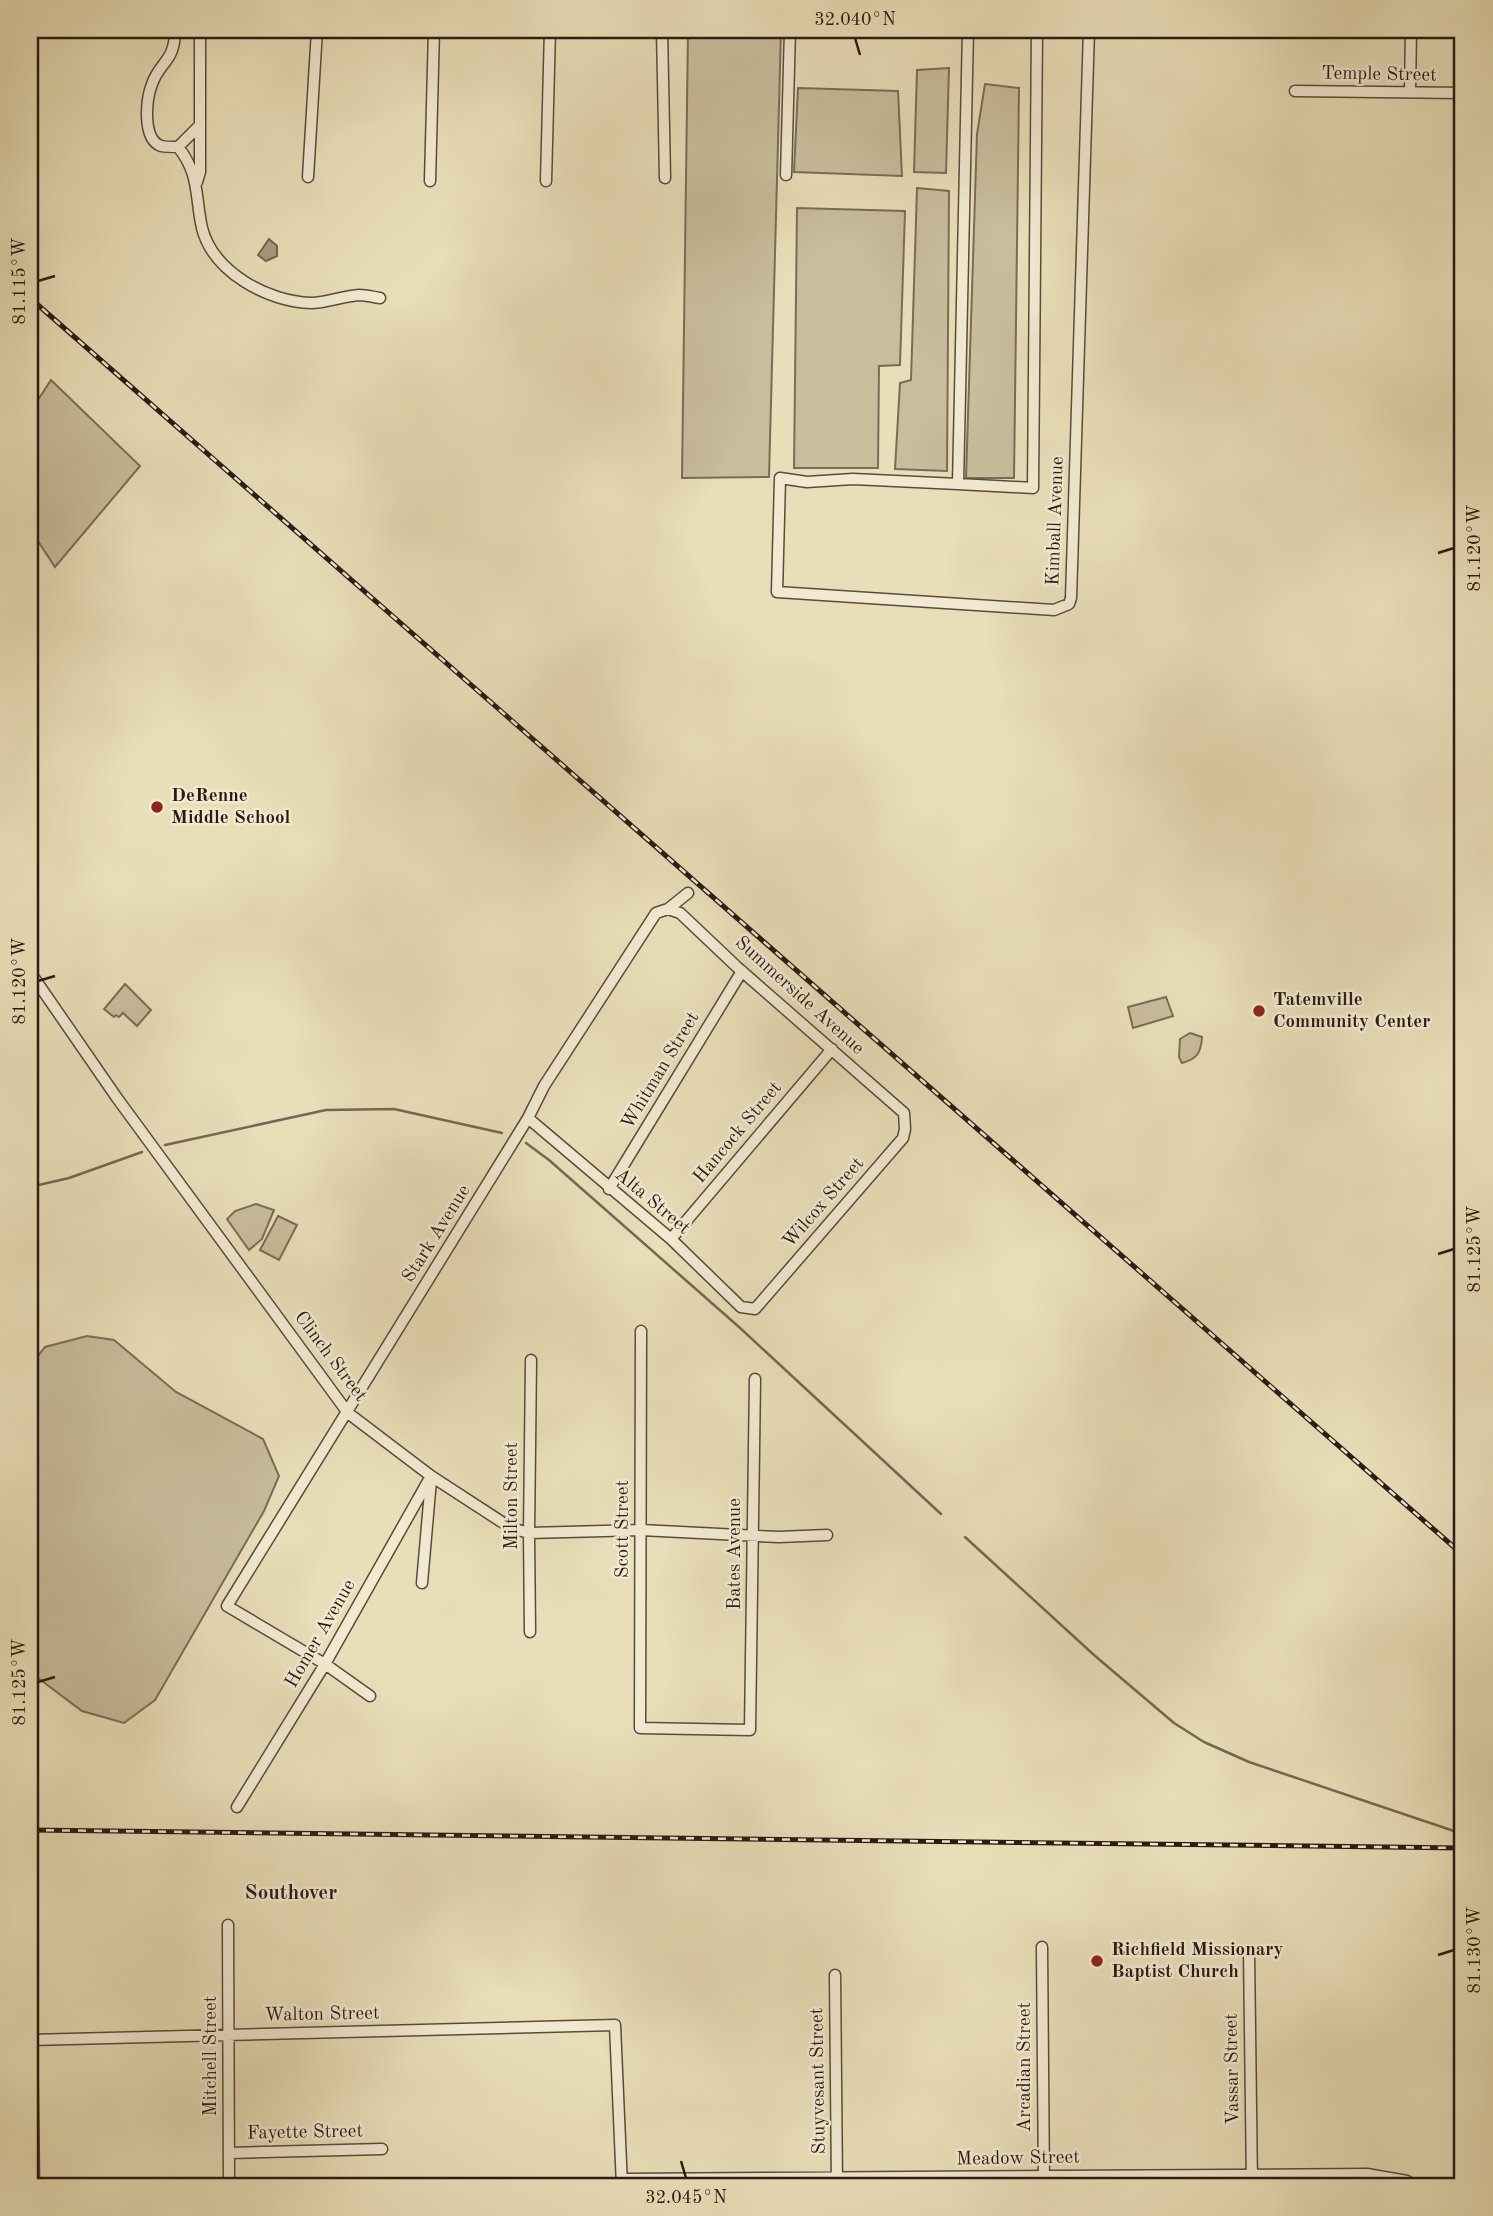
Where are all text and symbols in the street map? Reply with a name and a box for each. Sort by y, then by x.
text: 32.040°N [814,11,896,29]
street label: Temple Street [1321,64,1437,86]
text: 81.115°W [11,238,29,324]
street label: Kimball Avenue [1044,456,1068,586]
text: 81.120°W [1466,505,1484,591]
place label: DeRenne Middle School [171,787,291,828]
marker: DeRenne Middle School [149,799,165,815]
street label: Summerside Avenue [731,933,867,1059]
text: 81.120°W [11,938,29,1024]
place label: Tatemville Community Center [1273,991,1431,1032]
marker: Tatemville Community Center [1251,1003,1267,1019]
street label: Whitman Street [619,1009,703,1133]
street label: Hancock Street [690,1079,786,1187]
street label: Wilcox Street [780,1154,868,1252]
street label: Alta Street [611,1165,693,1239]
street label: Stark Avenue [399,1182,475,1286]
text: 81.125°W [1466,1206,1484,1292]
street label: Clinch Street [290,1308,370,1406]
street label: Milton Street [503,1442,522,1550]
street label: Scott Street [614,1480,633,1578]
street label: Bates Avenue [726,1498,745,1610]
street label: Homer Avenue [282,1577,360,1691]
text: 81.125°W [11,1639,29,1725]
district label: Southover [245,1883,337,1904]
text: 81.130°W [1466,1907,1484,1993]
place label: Richfield Missionary Baptist Church [1111,1941,1284,1982]
marker: Richfield Missionary Baptist Church [1089,1953,1105,1969]
street label: Mitchell Street [202,1996,221,2117]
street label: Arcadian Street [1016,2002,1035,2132]
street label: Walton Street [264,2004,380,2026]
street label: Stuyvesant Street [808,2007,830,2155]
street label: Vassar Street [1223,2013,1243,2125]
street label: Fayette Street [247,2122,363,2144]
street label: Meadow Street [956,2148,1080,2170]
text: 32.045°N [645,2189,727,2207]

